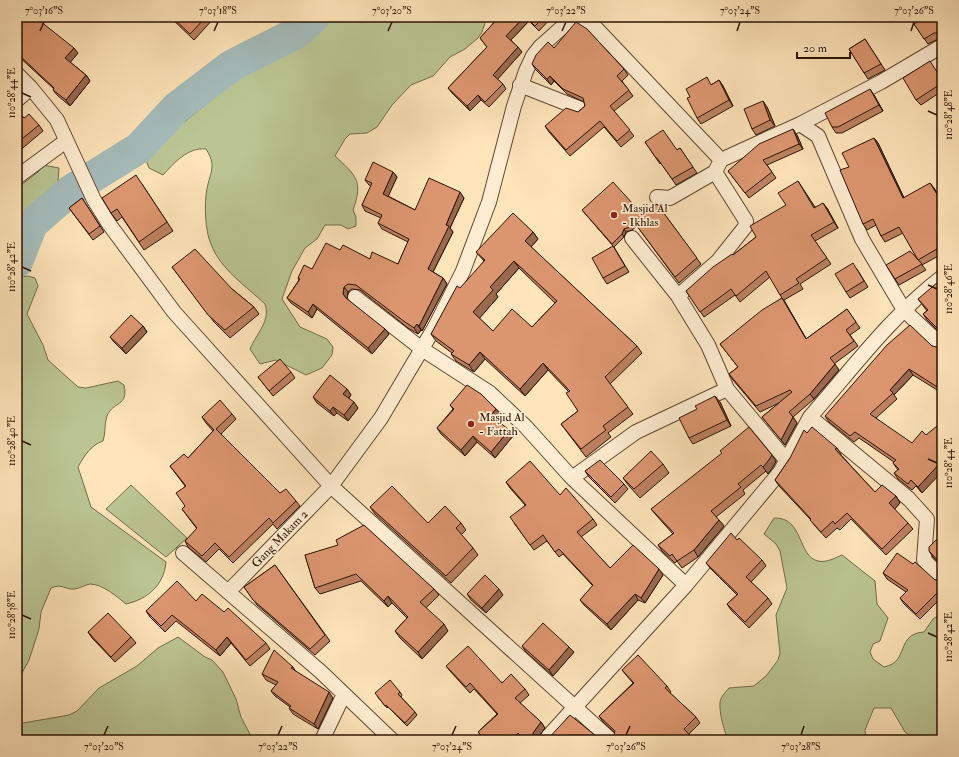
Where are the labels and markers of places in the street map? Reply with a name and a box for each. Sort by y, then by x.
place label: Masjid Al - Ikhlas [622,201,668,230]
marker: Masjid Al - Ikhlas [609,210,619,220]
place label: Masjid Al - Fattah [479,410,525,439]
marker: Masjid Al - Fattah [466,419,476,429]

